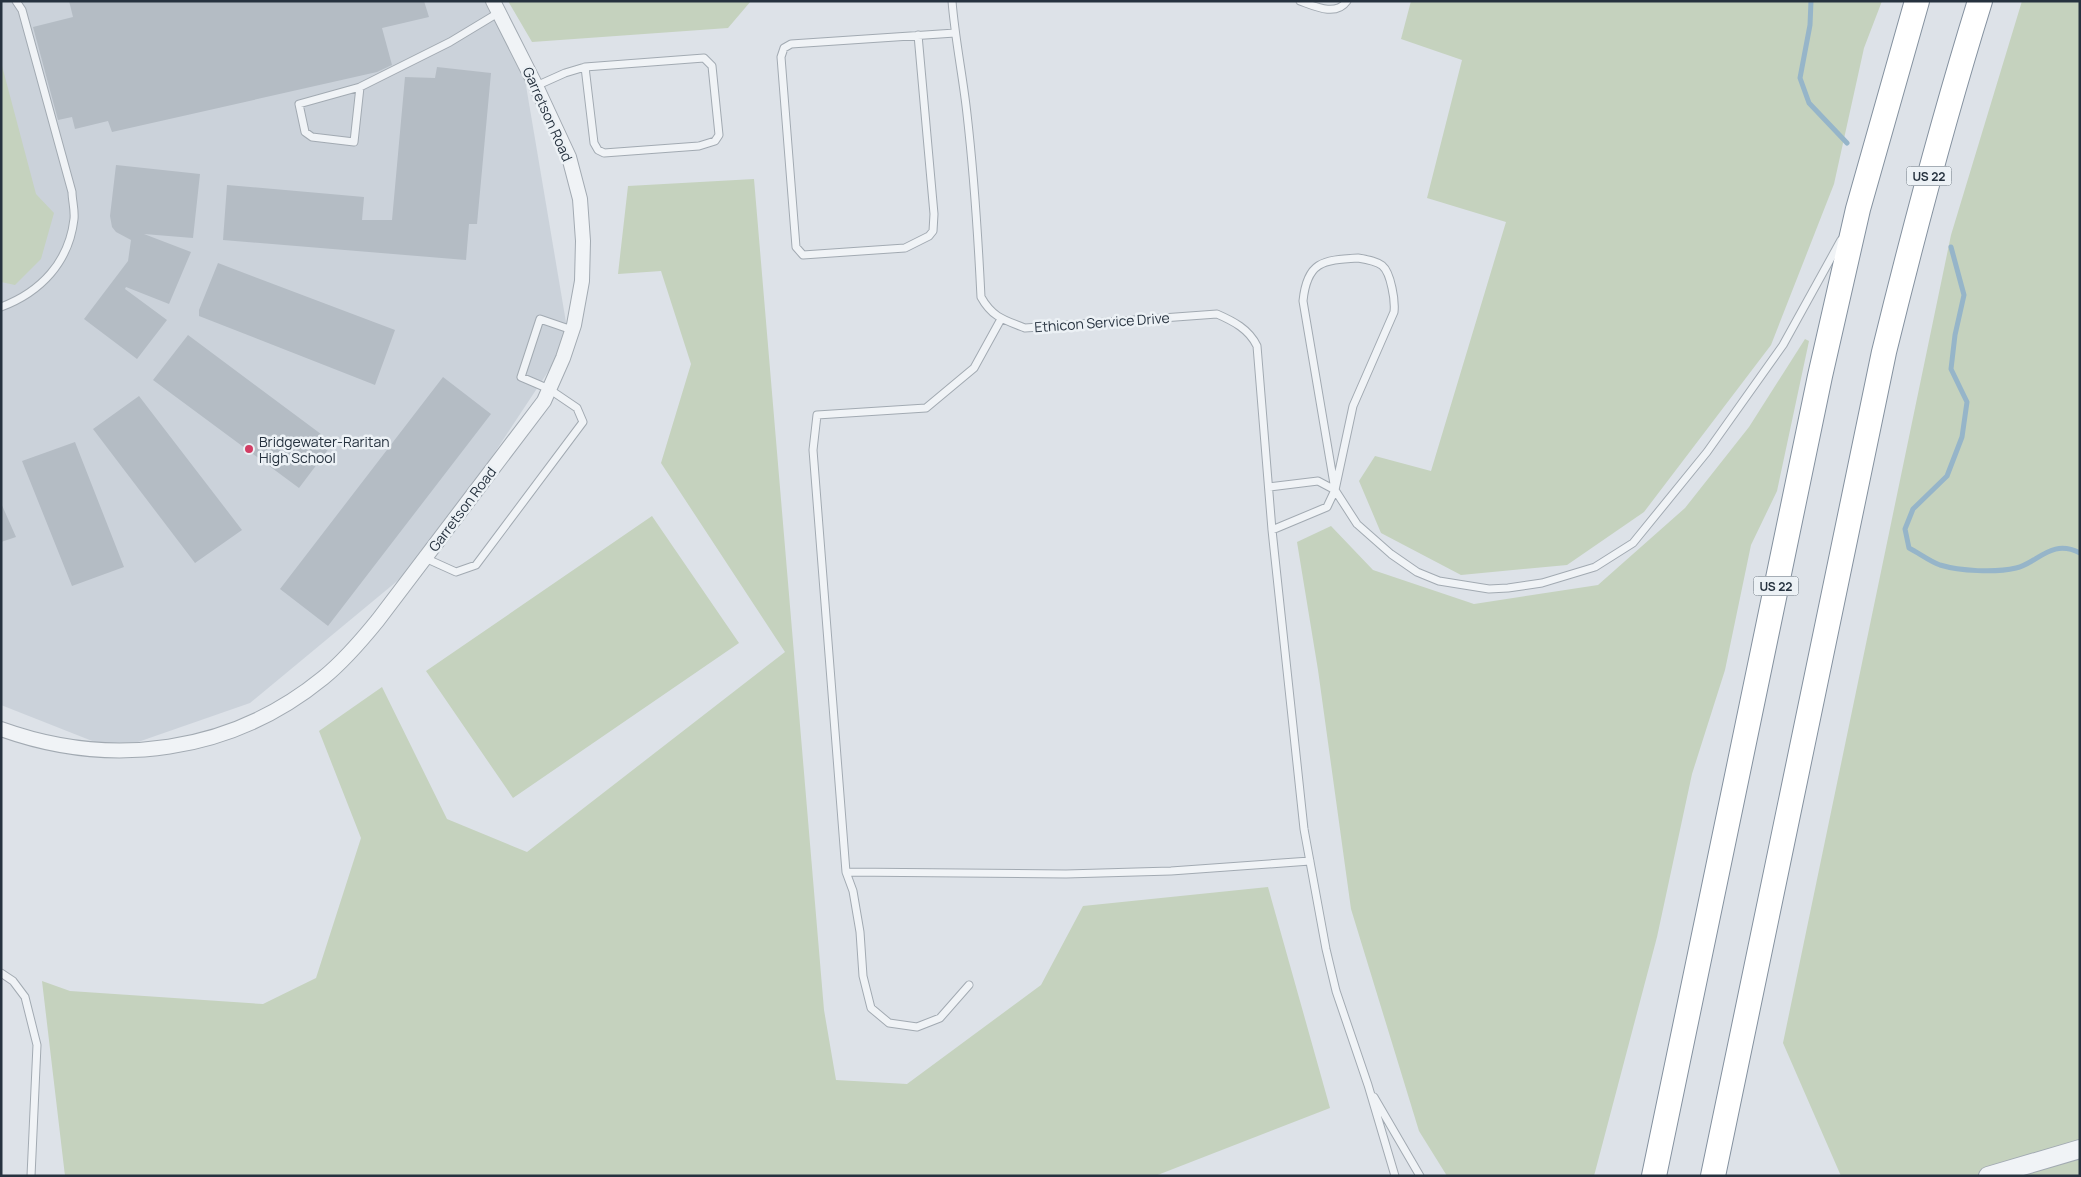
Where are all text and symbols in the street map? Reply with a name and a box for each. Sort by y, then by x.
street label: Garretson Road [519,64,577,164]
road number: US 22 [1906,167,1952,186]
street label: Ethicon Service Drive [1034,308,1170,336]
place label: Bridgewater-Raritan High School [259,432,390,467]
marker: Bridgewater-Raritan High School [243,443,255,455]
street label: Garretson Road [424,463,500,555]
road number: US 22 [1754,576,1798,596]

